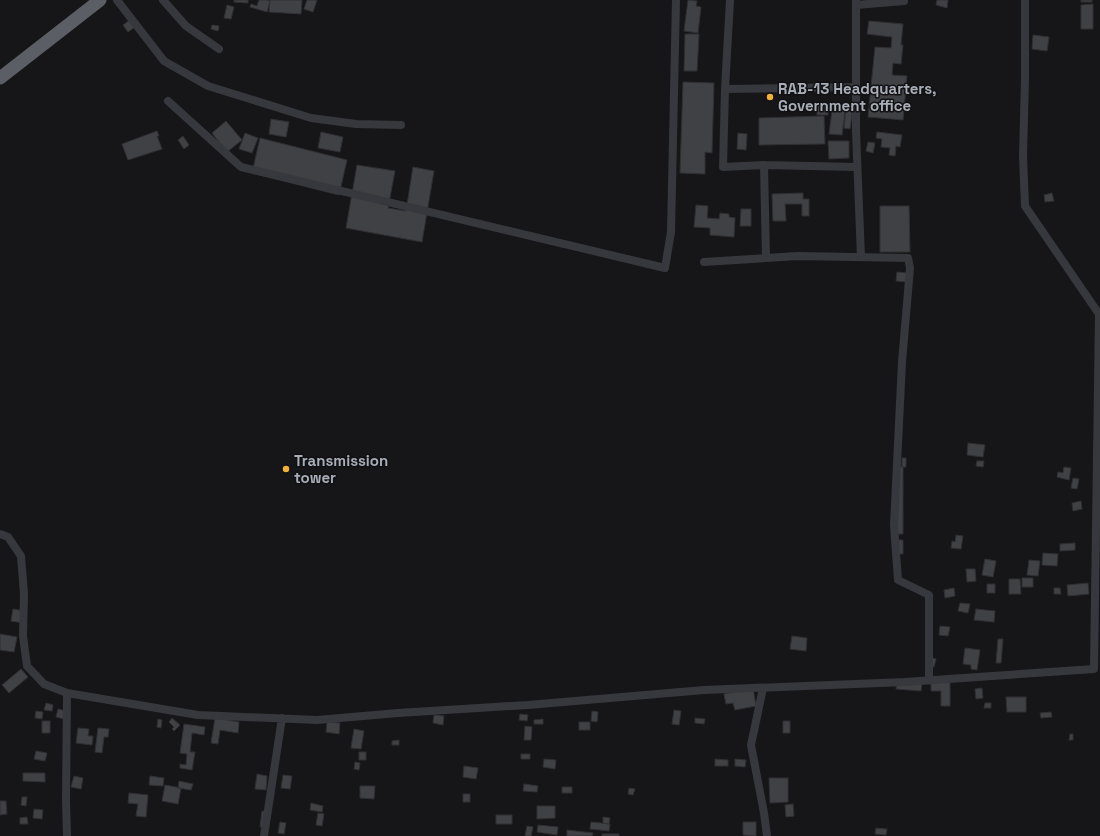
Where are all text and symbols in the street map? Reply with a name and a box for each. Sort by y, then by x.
place label: RAB-13 Headquarters, Government office [778,79,936,115]
marker: RAB-13 Headquarters, Government office [765,92,775,102]
place label: Transmission tower [294,451,388,487]
marker: Transmission tower [281,464,291,474]

